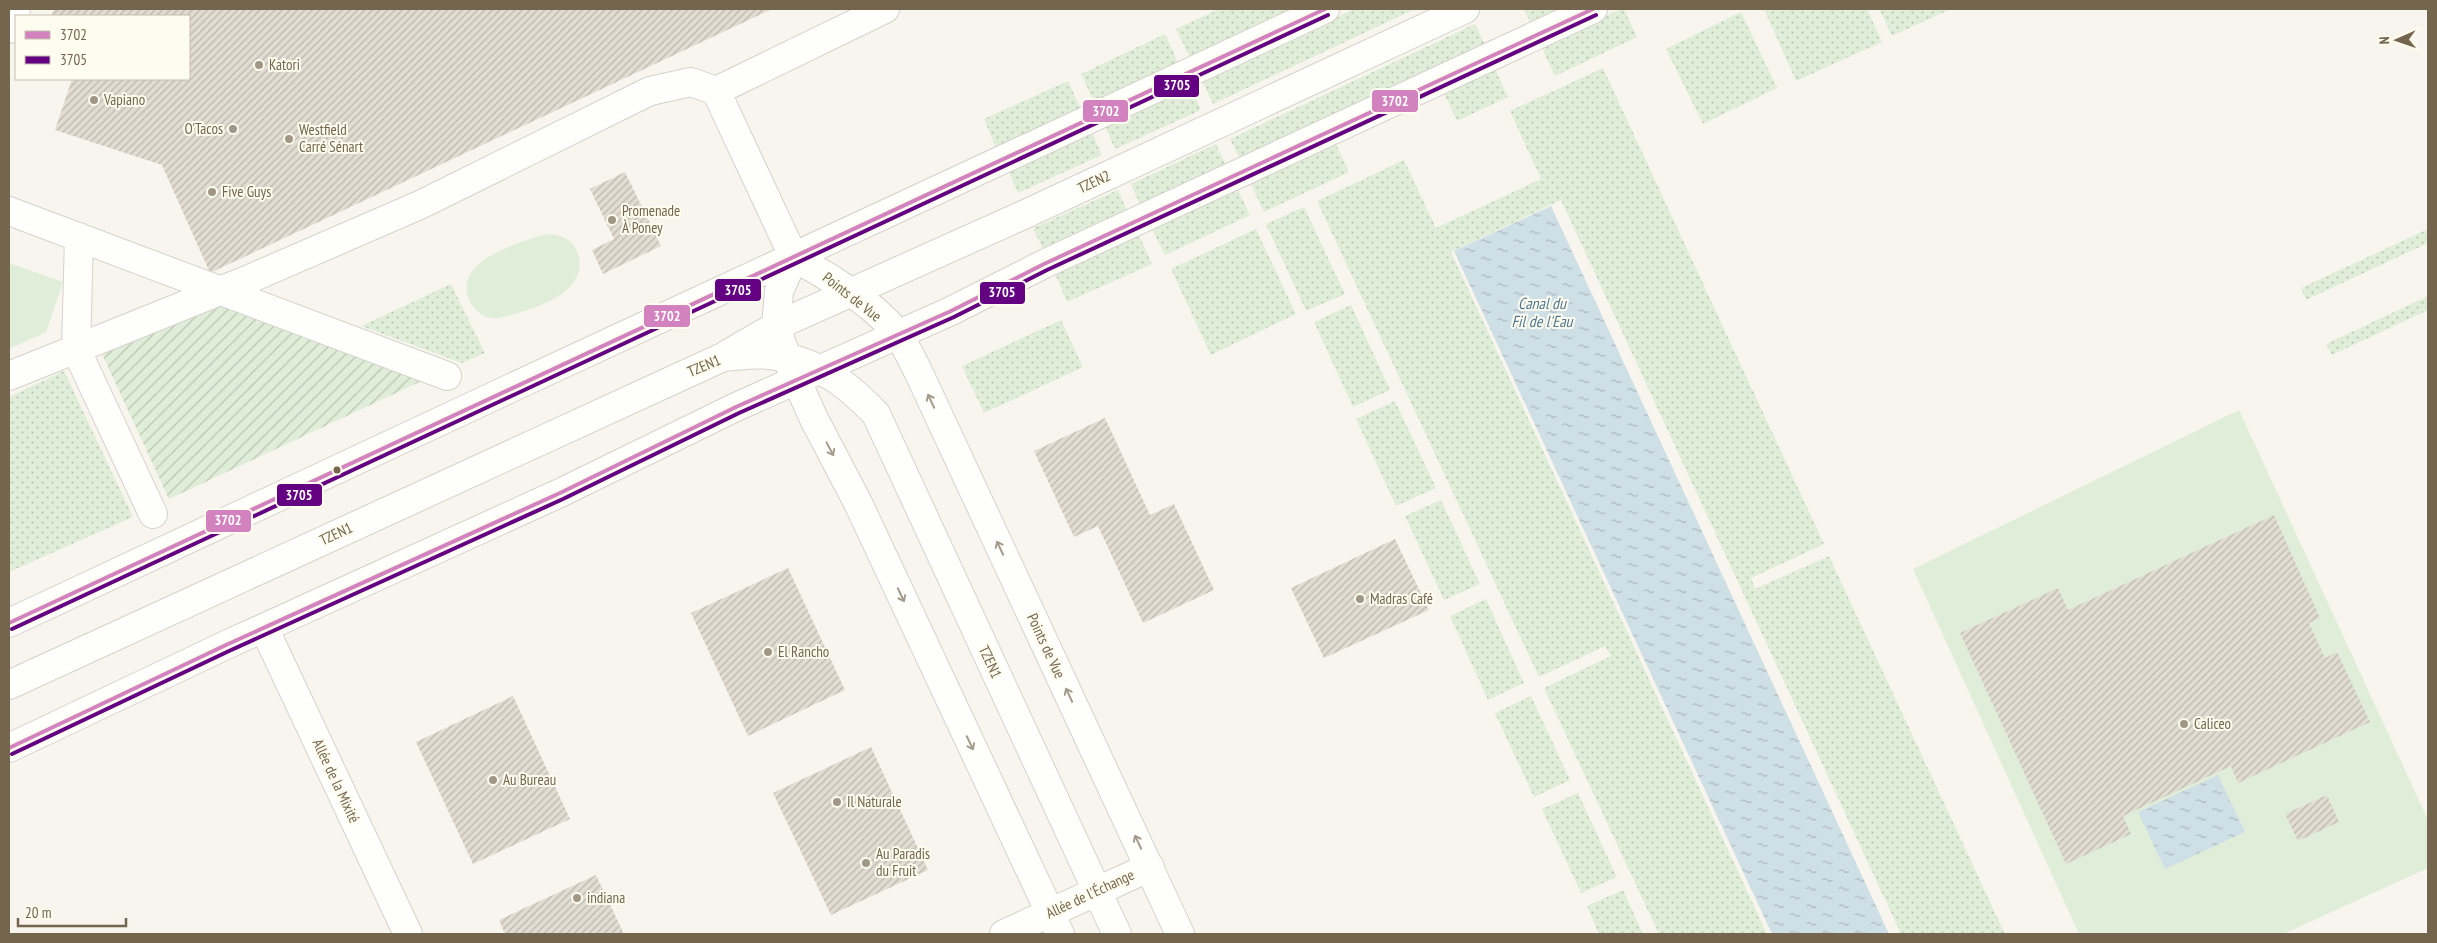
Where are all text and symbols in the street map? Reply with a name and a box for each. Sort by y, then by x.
legend [15,15,190,80]
north arrow [2372,15,2422,65]
text: 3702 [60,25,87,44]
text: N [2375,36,2393,45]
text: 3705 [60,50,87,69]
place label: Katori [269,55,300,74]
marker: Katori [253,59,265,71]
line badge: 3705 [1153,74,1200,98]
text: 3705 [1164,76,1190,94]
line badge: 3702 [1371,89,1419,113]
place label: Vapiano [103,90,145,109]
text: 3702 [1382,92,1408,110]
marker: Vapiano [88,94,100,106]
line badge: 3702 [1082,99,1129,123]
text: 3702 [1093,102,1119,120]
place label: O'Tacos [184,119,223,138]
place label: Westfield Carré Sénart [299,120,363,156]
marker: O'Tacos [227,123,239,135]
marker: Westfield Carré Sénart [283,133,295,145]
street label: TZEN2 [1074,166,1113,197]
place label: Five Guys [222,182,271,201]
marker: Five Guys [206,186,218,198]
place label: Promenade À Poney [622,201,680,237]
marker: Promenade À Poney [606,214,618,226]
street label: Points de Vue [819,268,886,326]
line badge: 3705 [714,278,762,302]
text: 3705 [725,281,751,299]
line badge: 3705 [979,281,1026,305]
text: 3705 [989,283,1015,301]
water label: Canal du Fil de l'Eau [1512,293,1574,331]
line badge: 3702 [643,304,691,328]
text: 3702 [654,307,680,325]
street label: TZEN1 [684,350,723,381]
one-way arrow [926,394,936,409]
one-way arrow [825,442,835,457]
unlabelled marker [332,465,342,475]
line badge: 3705 [276,483,323,507]
text: 3705 [286,486,312,504]
line badge: 3702 [205,509,252,533]
text: 3702 [215,511,241,529]
street label: TZEN1 [316,518,355,549]
one-way arrow [995,541,1005,556]
one-way arrow [897,588,907,603]
place label: Madras Café [1370,589,1433,608]
marker: Madras Café [1354,593,1366,605]
street label: Points de Vue [1023,610,1070,681]
place label: El Rancho [778,642,829,661]
street label: TZEN1 [975,642,1006,681]
marker: El Rancho [762,646,774,658]
one-way arrow [1064,688,1074,703]
place label: Caliceo [2194,714,2231,733]
marker: Caliceo [2178,718,2190,730]
one-way arrow [966,735,976,750]
street label: Allée de la Mixité [309,736,364,826]
place label: Au Bureau [503,770,556,789]
marker: Au Bureau [487,774,499,786]
place label: Il Naturale [847,792,902,811]
marker: Il Naturale [831,796,843,808]
one-way arrow [1133,835,1143,850]
place label: Au Paradis du Fruit [876,844,930,880]
marker: Au Paradis du Fruit [860,857,872,869]
street label: Allée de l'Échange [1043,865,1137,922]
place label: indiana [587,888,625,907]
marker: indiana [571,892,583,904]
scale bar [18,896,125,928]
text: 20 m [25,903,51,922]

